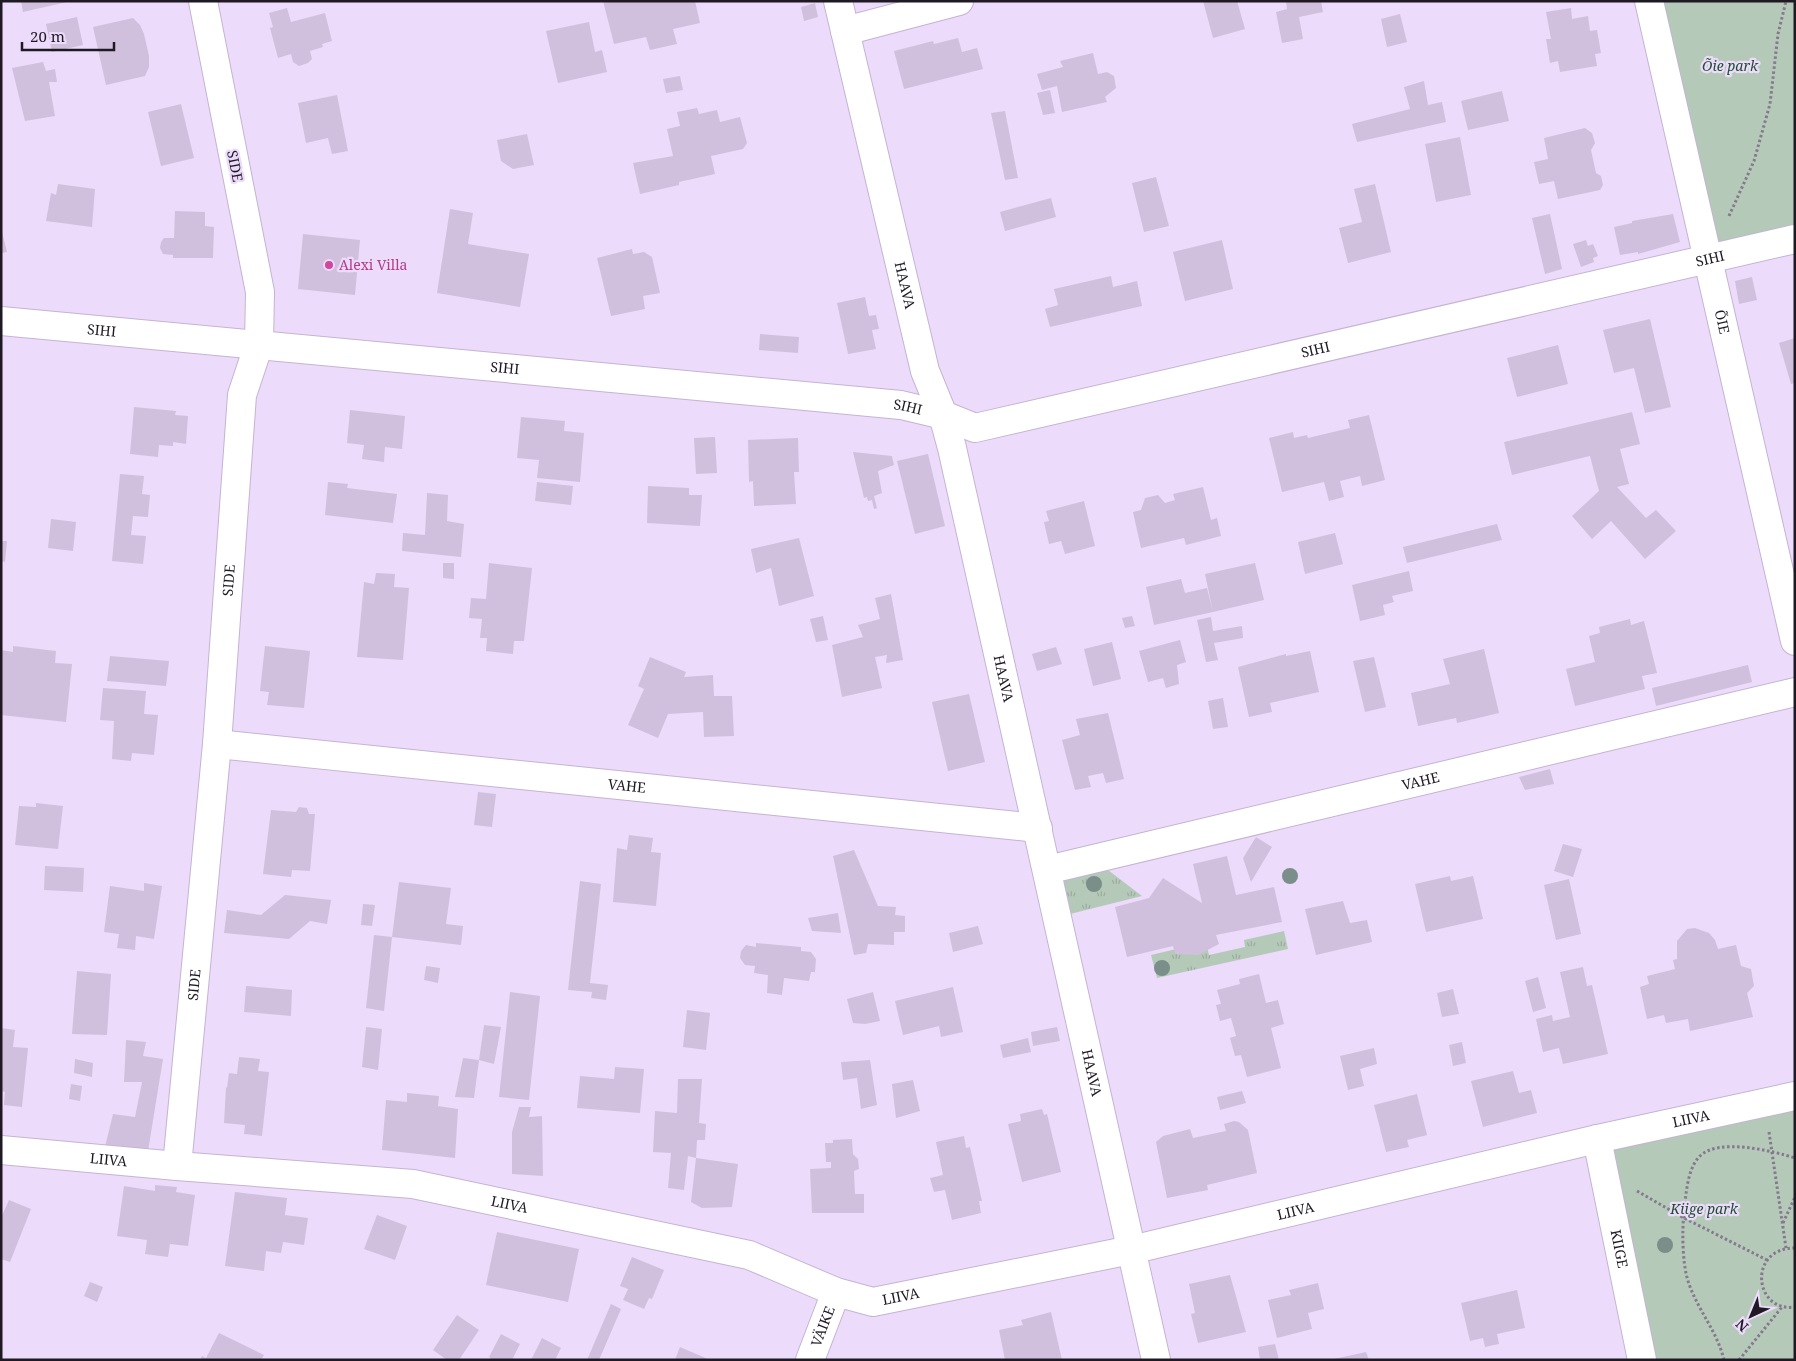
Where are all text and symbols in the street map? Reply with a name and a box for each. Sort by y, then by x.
scale bar [22,20,115,52]
text: 20 m [30,26,65,46]
park label: Õie park [1702,56,1759,75]
street label: SIDE [223,149,248,184]
street label: SIHI [1694,246,1726,271]
place label: Alexi Villa [339,255,408,274]
marker: Alexi Villa [323,259,335,271]
street label: HAAVA [891,260,920,311]
street label: ÕIE [1711,308,1735,336]
street label: SIHI [86,319,117,341]
street label: SIHI [1299,337,1332,362]
street label: SIHI [490,357,520,378]
street label: SIHI [893,394,924,419]
street label: SIDE [218,564,239,597]
street label: HAAVA [990,653,1019,704]
street label: VAHE [1400,767,1441,794]
street label: VAHE [607,774,647,797]
street label: SIDE [183,968,205,1001]
street label: HAAVA [1078,1047,1107,1098]
street label: LIIVA [1671,1105,1711,1131]
street label: LIIVA [89,1148,128,1170]
street label: LIIVA [489,1191,530,1217]
street label: LIIVA [1275,1197,1316,1224]
park label: Kiige park [1669,1199,1739,1218]
street label: KIIGE [1607,1228,1633,1270]
street label: LIIVA [881,1283,921,1309]
north arrow [1726,1291,1776,1341]
street label: VÄIKE [806,1303,839,1349]
text: N [1731,1315,1752,1336]

